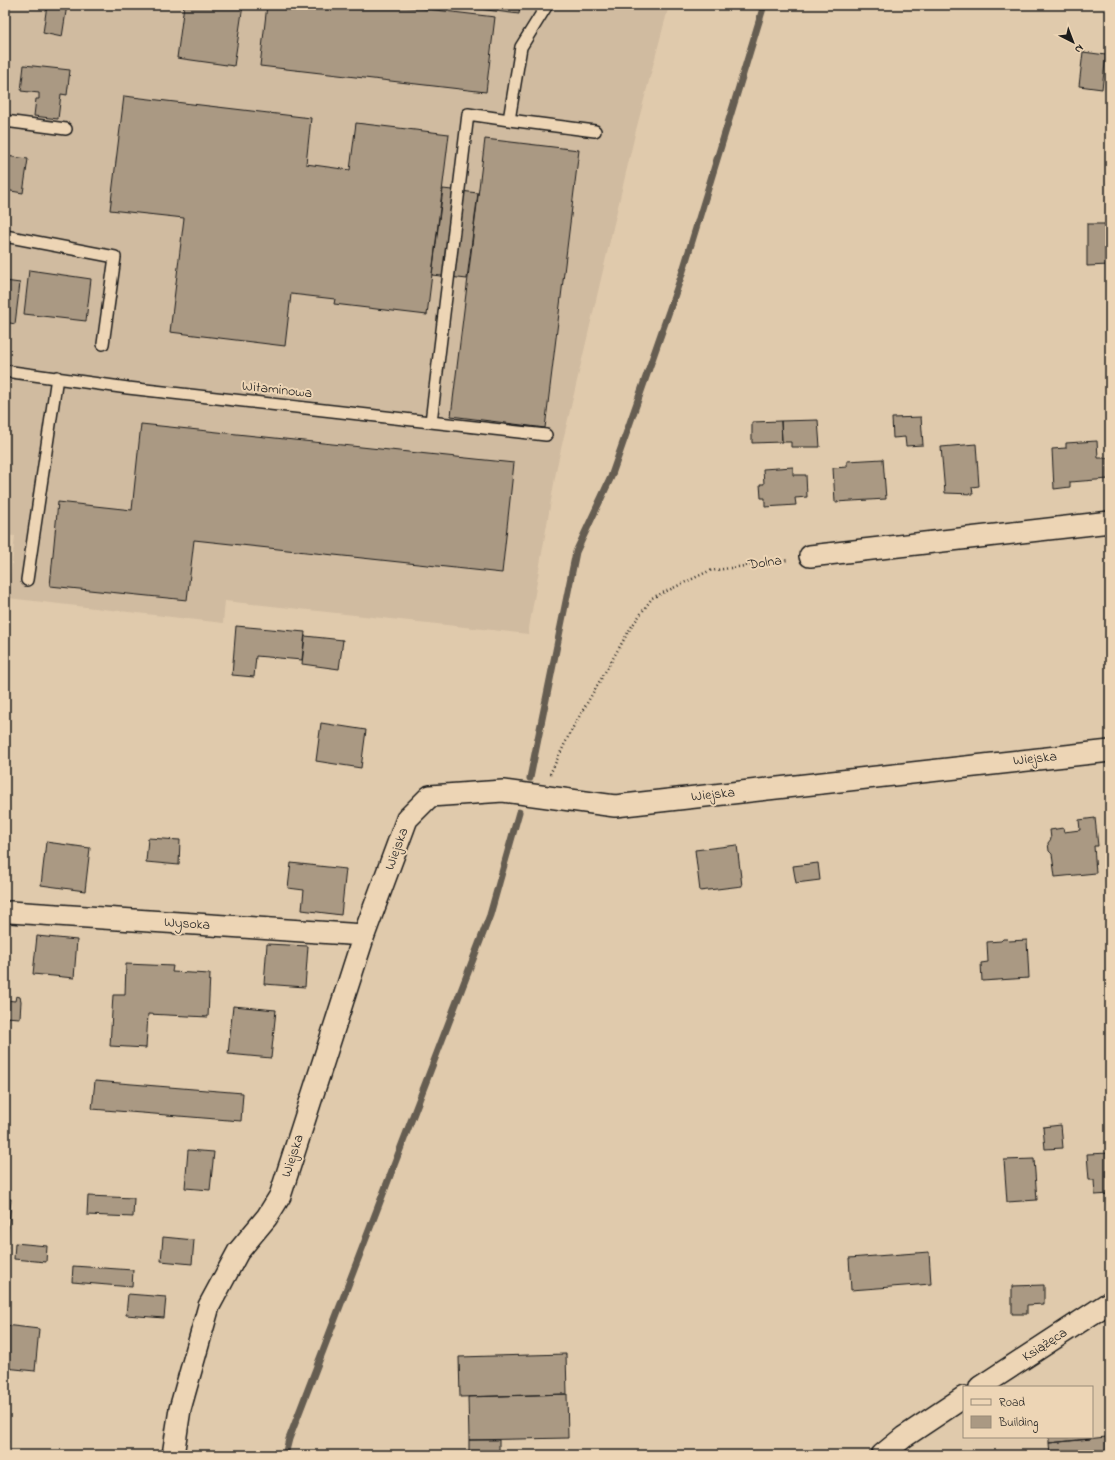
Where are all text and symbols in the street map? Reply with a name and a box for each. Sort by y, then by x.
north arrow [1053,22,1093,62]
text: N [1071,40,1087,57]
street label: Witaminowa [241,376,313,404]
street label: Dolna [746,550,783,576]
street label: Wiejska [1012,746,1058,772]
street label: Wiejska [690,782,736,808]
street label: Wiejska [380,825,414,873]
street label: Wysoka [163,912,211,937]
street label: Wiejska [276,1132,310,1180]
street label: Książęca [1018,1323,1072,1367]
legend [963,1386,1093,1438]
text: Road [999,1394,1025,1412]
text: Building [998,1414,1038,1433]

